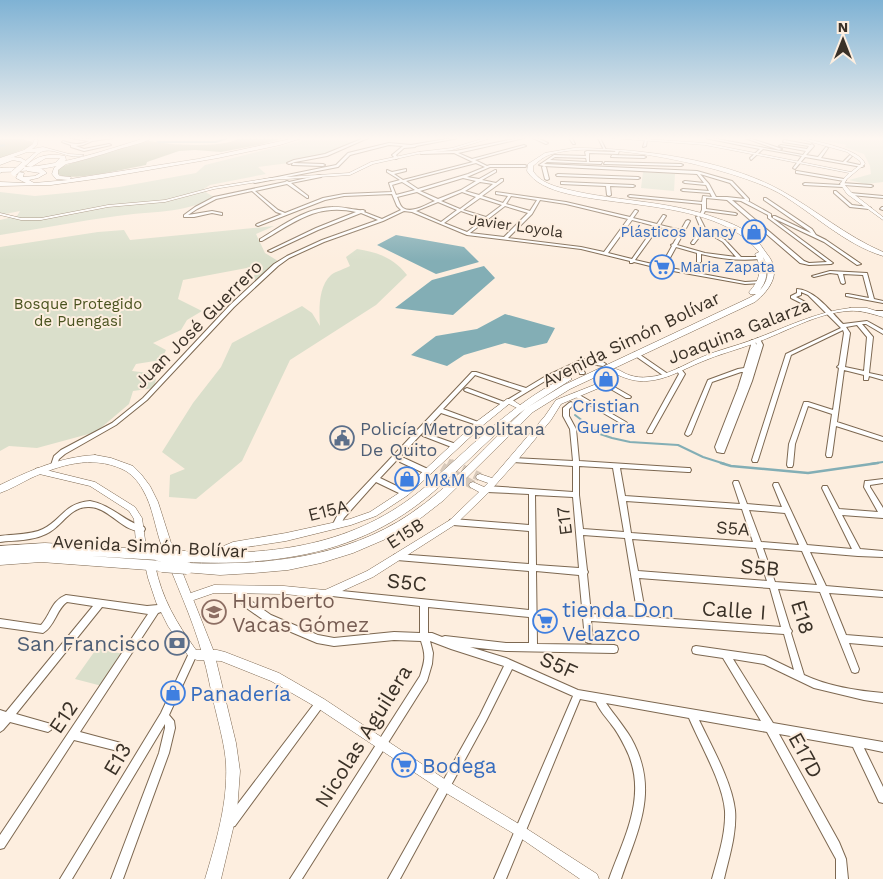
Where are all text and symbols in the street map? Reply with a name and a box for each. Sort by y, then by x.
north arrow [818,15,868,65]
text: N [838,19,848,35]
street label: Javier Loyola [468,210,565,242]
shop icon: Plásticos Nancy [741,219,767,245]
place label: Plásticos Nancy [621,223,736,241]
supermarket icon: Maria Zapata [649,254,675,280]
street label: Juan José Guerrero [130,256,266,392]
place label: Maria Zapata [680,258,775,276]
street label: Avenida Simón Bolívar [539,287,723,391]
street label: Joaquina Galarza [665,294,813,368]
park label: Bosque Protegido de Puengasi [14,295,142,330]
shop icon: Cristian Guerra [593,366,619,392]
place label: Cristian Guerra [572,395,640,437]
place label: Policía Metropolitana De Quito [360,418,545,460]
public building icon: Policía Metropolitana De Quito [329,425,355,451]
shop icon: M&M [394,466,420,492]
place label: M&M [424,469,466,490]
street label: E15A [306,495,350,525]
street label: E17 [552,506,576,536]
street label: E15B [382,513,428,553]
street label: S5A [715,516,751,540]
street label: Avenida Simón Bolívar [52,530,248,562]
street label: S5B [739,553,781,581]
street label: S5C [386,567,428,597]
place label: Humberto Vacas Gómez [232,588,369,637]
street label: Calle I [701,595,767,625]
place label: tienda Don Velazco [562,597,674,646]
street label: E18 [786,597,820,637]
school or university icon: Humberto Vacas Gómez [201,599,227,625]
supermarket icon: tienda Don Velazco [532,608,558,634]
bank icon: San Francisco [164,630,190,656]
place label: San Francisco [17,631,160,656]
street label: S5F [536,646,582,684]
street label: Nicolas Aguilera [309,660,417,812]
shop icon: Panadería [160,680,186,706]
place label: Panadería [190,681,291,706]
street label: E12 [43,696,83,738]
street label: E17D [783,728,829,782]
street label: E13 [98,738,136,780]
supermarket icon: Bodega [391,752,417,778]
place label: Bodega [422,753,497,778]

